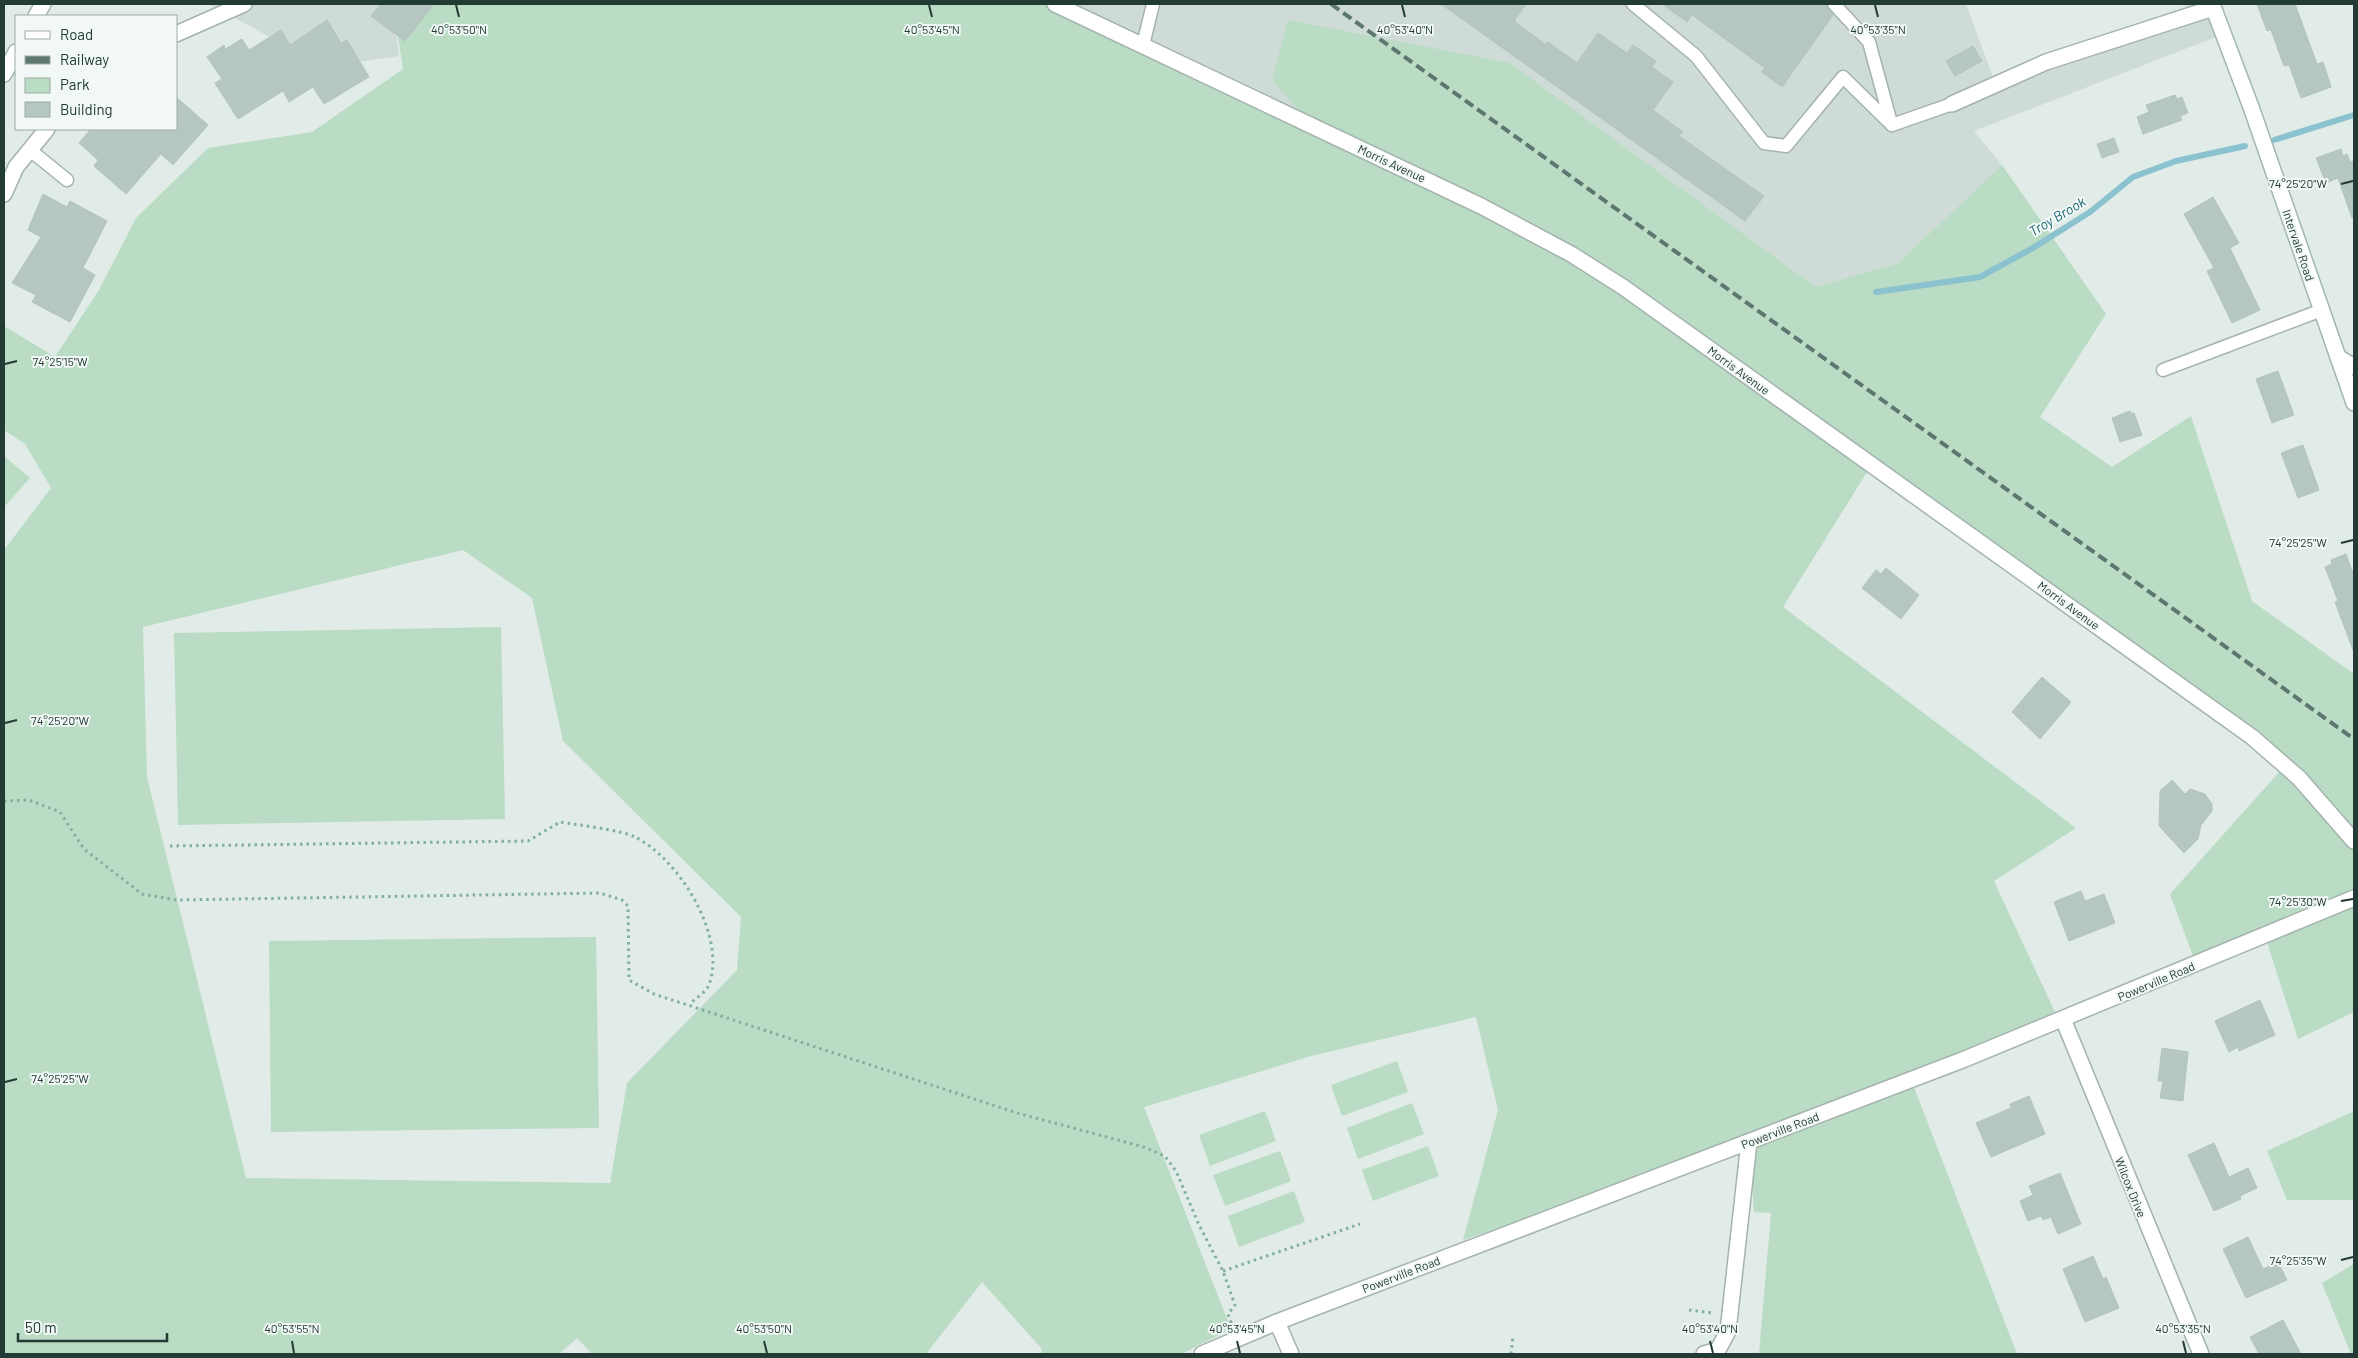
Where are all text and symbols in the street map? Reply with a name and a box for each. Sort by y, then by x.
legend [15,15,178,130]
text: 40°53'50"N [431,22,487,36]
text: 40°53'45"N [904,22,960,36]
text: 40°53'40"N [1377,22,1433,36]
text: 40°53'35"N [1850,22,1906,36]
text: Road [60,25,93,43]
text: Railway [60,50,109,68]
text: Park [60,75,90,93]
text: Building [60,100,113,118]
street label: Morris Avenue [1356,141,1428,185]
text: 74°25'20"W [2269,176,2327,190]
water label: Troy Brook [2026,192,2089,240]
street label: Intervale Road [2280,207,2318,283]
street label: Morris Avenue [1705,343,1773,397]
text: 74°25'15"W [32,354,88,368]
text: 74°25'25"W [2269,535,2327,549]
street label: Morris Avenue [2035,578,2103,632]
text: 74°25'20"W [31,713,89,727]
text: 74°25'30"W [2269,894,2327,908]
street label: Powerville Road [2115,958,2197,1004]
text: 74°25'25"W [31,1071,89,1085]
street label: Powerville Road [1739,1109,1821,1151]
street label: Wilcox Drive [2113,1155,2149,1219]
street label: Powerville Road [1360,1253,1442,1295]
text: 74°25'35"W [2269,1253,2327,1267]
scale bar [18,1310,166,1342]
text: 50 m [25,1318,57,1336]
text: 40°53'55"N [264,1321,320,1335]
text: 40°53'50"N [736,1321,792,1335]
text: 40°53'45"N [1209,1321,1265,1335]
text: 40°53'40"N [1682,1321,1738,1335]
text: 40°53'35"N [2155,1321,2211,1335]

